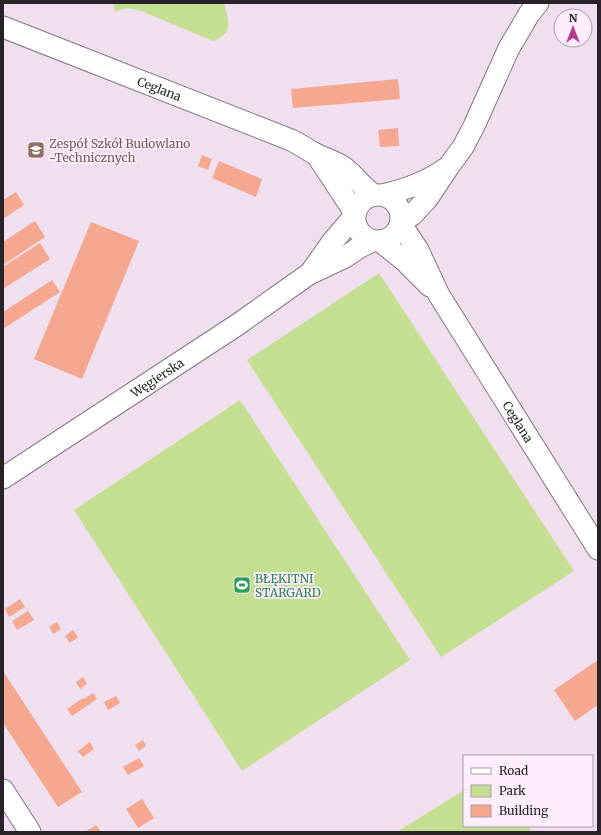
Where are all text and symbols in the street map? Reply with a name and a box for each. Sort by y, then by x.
north arrow [553,8,593,48]
text: N [569,11,578,25]
street label: Ceglana [135,73,184,104]
place label: Zespół Szkół Budowlano -Technicznych [49,136,190,165]
school or university icon: Zespół Szkół Budowlano -Technicznych [26,140,46,160]
street label: Węgierska [127,354,187,401]
street label: Ceglana [500,398,537,445]
place label: BŁĘKITNI STARGARD [255,571,321,600]
sports icon: BŁĘKITNI STARGARD [232,575,252,595]
legend [463,755,593,827]
text: Road [499,763,528,778]
text: Park [499,783,526,798]
text: Building [499,803,549,818]

